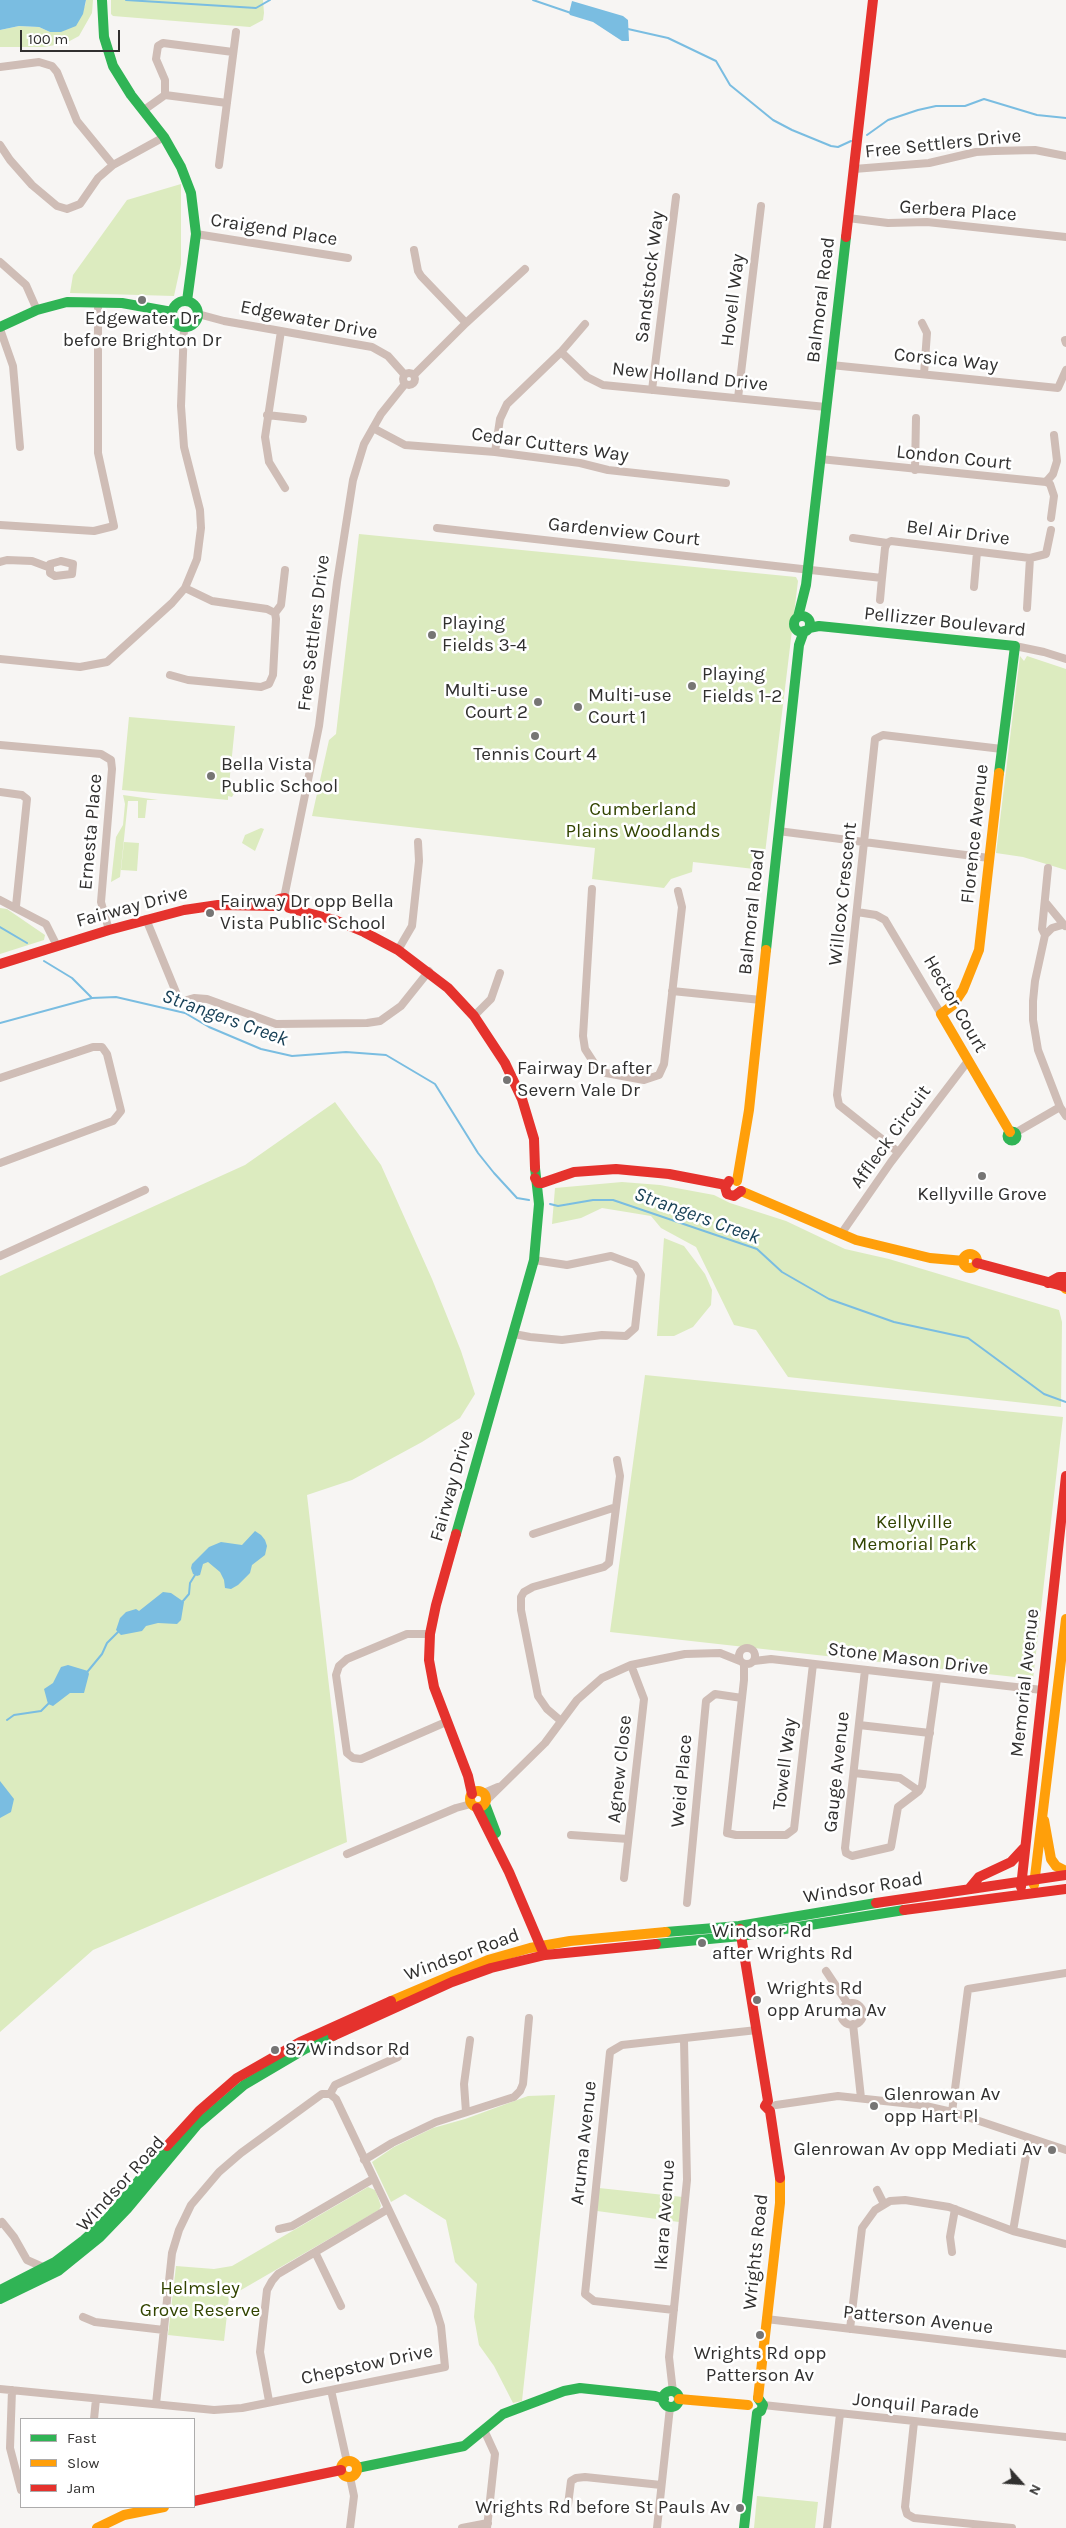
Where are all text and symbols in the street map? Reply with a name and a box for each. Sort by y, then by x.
scale bar [22,20,122,52]
text: 100 m [28,30,68,48]
street label: Free Settlers Drive [864,124,1022,164]
street label: Gerbera Place [899,196,1017,226]
street label: Craigend Place [209,209,339,251]
street label: Sandstock Way [631,210,669,344]
street label: Balmoral Road [802,236,840,364]
street label: Hovell Way [716,252,750,348]
marker: Edgewater Dr before Brighton Dr [136,294,148,306]
street label: Edgewater Drive [238,296,380,344]
place label: Edgewater Dr before Brighton Dr [63,308,221,352]
street label: Corsica Way [893,343,999,377]
street label: New Holland Drive [611,357,769,397]
street label: Cedar Cutters Way [470,423,630,467]
street label: London Court [895,441,1013,475]
street label: Gardenview Court [547,513,701,551]
street label: Bel Air Drive [905,515,1011,551]
street label: Free Settlers Drive [293,554,335,712]
street label: Pellizzer Boulevard [863,602,1027,642]
place label: Playing Fields 3-4 [442,613,527,657]
marker: Playing Fields 3-4 [426,629,438,641]
place label: Playing Fields 1-2 [702,664,782,708]
place label: Multi-use Court 2 [444,680,528,724]
marker: Playing Fields 1-2 [686,680,698,692]
place label: Multi-use Court 1 [588,685,672,729]
marker: Multi-use Court 2 [532,696,544,708]
marker: Multi-use Court 1 [572,701,584,713]
marker: Tennis Court 4 [529,730,541,742]
place label: Tennis Court 4 [473,744,597,766]
place label: Bella Vista Public School [221,754,338,798]
street label: Florence Avenue [956,763,994,905]
marker: Bella Vista Public School [205,770,217,782]
street label: Ernesta Place [75,773,107,891]
park label: Cumberland Plains Woodlands [566,799,720,843]
street label: Willcox Crescent [824,821,862,967]
street label: Balmoral Road [734,848,770,976]
street label: Fairway Drive [74,881,190,933]
place label: Fairway Dr opp Bella Vista Public School [220,891,394,935]
marker: Fairway Dr opp Bella Vista Public School [204,907,216,919]
street label: Hector Court [918,951,992,1057]
water label: Strangers Creek [159,984,291,1052]
place label: Fairway Dr after Severn Vale Dr [517,1058,652,1102]
marker: Fairway Dr after Severn Vale Dr [501,1074,513,1086]
street label: Affleck Circuit [846,1081,936,1193]
marker: Kellyville Grove [976,1170,988,1182]
water label: Strangers Creek [631,1182,763,1250]
place label: Kellyville Grove [917,1184,1047,1206]
street label: Fairway Drive [425,1428,479,1544]
park label: Kellyville Memorial Park [851,1512,977,1556]
street label: Memorial Avenue [1006,1608,1044,1758]
street label: Stone Mason Drive [826,1638,990,1680]
street label: Gauge Avenue [819,1710,855,1834]
street label: Agnew Close [603,1714,637,1824]
street label: Towell Way [768,1717,802,1811]
street label: Weid Place [667,1733,697,1829]
street label: Windsor Road [802,1867,924,1909]
place label: Windsor Rd after Wrights Rd [712,1921,853,1965]
street label: Windsor Road [401,1924,523,1986]
marker: Windsor Rd after Wrights Rd [696,1937,708,1949]
place label: Wrights Rd opp Aruma Av [767,1978,886,2022]
marker: Wrights Rd opp Aruma Av [751,1994,763,2006]
place label: 87 Windsor Rd [285,2039,410,2061]
marker: 87 Windsor Rd [269,2044,281,2056]
street label: Aruma Avenue [566,2080,602,2206]
place label: Glenrowan Av opp Hart Pl [884,2084,1000,2128]
marker: Glenrowan Av opp Hart Pl [868,2100,880,2112]
street label: Windsor Road [72,2131,170,2237]
place label: Glenrowan Av opp Mediati Av [794,2139,1042,2161]
marker: Glenrowan Av opp Mediati Av [1046,2144,1058,2156]
street label: Ikara Avenue [650,2159,680,2271]
street label: Wrights Road [739,2193,773,2311]
park label: Helmsley Grove Reserve [140,2278,260,2322]
street label: Patterson Avenue [842,2301,994,2339]
marker: Wrights Rd opp Patterson Av [754,2329,766,2341]
street label: Chepstow Drive [299,2340,435,2390]
place label: Wrights Rd opp Patterson Av [694,2343,826,2387]
street label: Jonquil Parade [852,2388,980,2424]
legend [20,2418,195,2508]
text: Fast [67,2429,96,2447]
text: Slow [67,2454,99,2472]
north arrow [996,2458,1046,2508]
text: Jam [67,2479,95,2497]
text: N [1025,2482,1045,2498]
place label: Wrights Rd before St Pauls Av [475,2497,730,2519]
marker: Wrights Rd before St Pauls Av [734,2502,746,2514]

